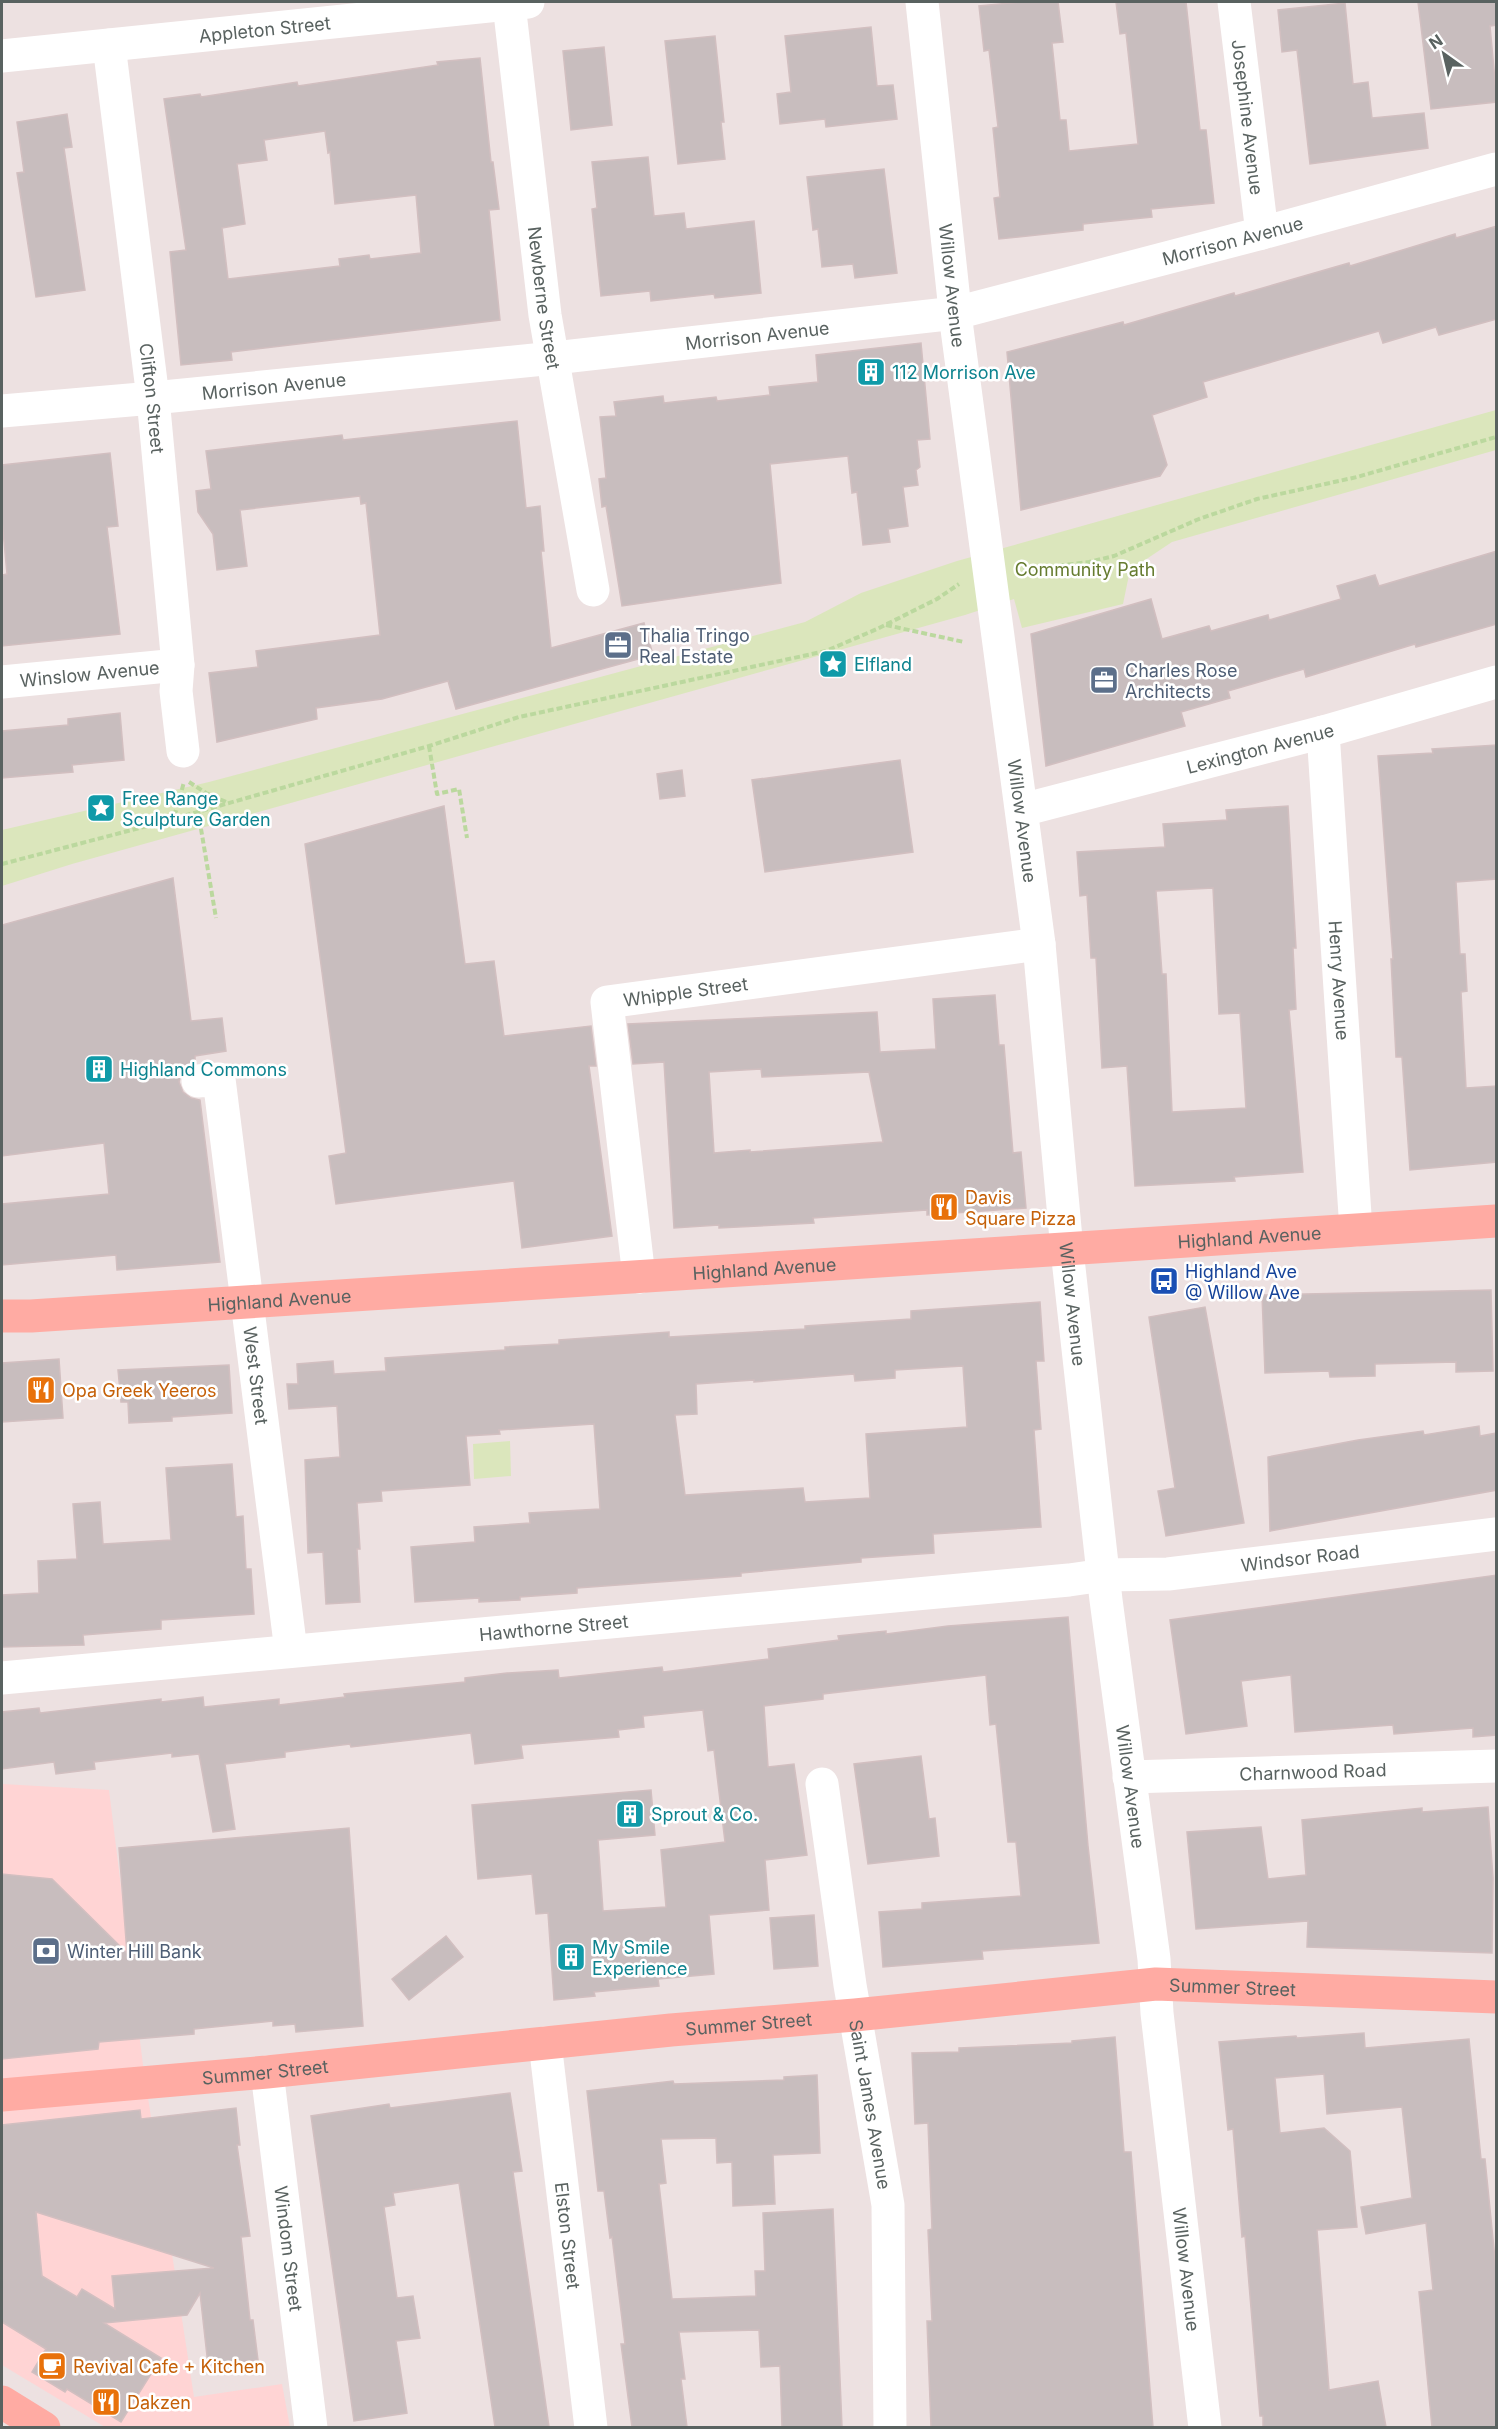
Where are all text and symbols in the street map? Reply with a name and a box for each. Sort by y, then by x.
street label: Appleton Street [198,12,332,46]
north arrow [1414,24,1474,84]
text: N [1425,30,1446,53]
street label: Josephine Avenue [1228,38,1268,196]
street label: Morrison Avenue [1160,212,1305,269]
street label: Willow Avenue [935,222,970,349]
street label: Newberne Street [524,225,565,371]
street label: Morrison Avenue [684,317,830,354]
street label: Clifton Street [136,342,169,455]
building icon: 112 Morrison Ave [855,356,887,388]
place label: 112 Morrison Ave [892,362,1036,383]
street label: Morrison Avenue [201,368,347,404]
park label: Community Path [1015,559,1155,580]
place label: Thalia Tringo Real Estate [639,625,750,667]
office icon: Thalia Tringo Real Estate [602,629,634,661]
place icon: Elfland [817,648,849,680]
place label: Elfland [854,654,912,675]
street label: Winslow Avenue [19,656,160,691]
place label: Charles Rose Architects [1125,660,1237,702]
office icon: Charles Rose Architects [1088,664,1120,696]
street label: Lexington Avenue [1184,719,1336,777]
street label: Willow Avenue [1004,758,1041,884]
place label: Free Range Sculpture Garden [122,788,271,830]
place icon: Free Range Sculpture Garden [85,792,117,824]
street label: Henry Avenue [1325,920,1354,1041]
street label: Whipple Street [622,973,749,1010]
building icon: Highland Commons [83,1053,115,1085]
place label: Highland Commons [120,1059,287,1080]
place label: Davis Square Pizza [965,1187,1076,1229]
restaurant icon: Davis Square Pizza [928,1191,960,1223]
street label: Highland Avenue [1177,1222,1322,1252]
street label: Willow Avenue [1056,1241,1090,1367]
street label: Highland Avenue [692,1253,837,1284]
place label: Highland Ave @ Willow Ave [1185,1261,1300,1303]
bus stop icon: Highland Ave @ Willow Ave [1148,1265,1180,1297]
street label: Highland Avenue [207,1285,352,1315]
street label: West Street [240,1325,273,1426]
restaurant icon: Opa Greek Yeeros [25,1374,57,1406]
place label: Opa Greek Yeeros [62,1380,217,1401]
street label: Windsor Road [1240,1540,1361,1576]
street label: Hawthorne Street [478,1610,629,1645]
street label: Willow Avenue [1112,1724,1150,1850]
street label: Charnwood Road [1239,1759,1387,1784]
building icon: Sprout & Co. [614,1798,646,1830]
place label: Sprout & Co. [651,1804,758,1825]
bank icon: Winter Hill Bank [30,1935,62,1967]
place label: My Smile Experience [592,1937,687,1979]
place label: Winter Hill Bank [67,1941,202,1962]
building icon: My Smile Experience [555,1941,587,1973]
street label: Summer Street [1169,1974,1297,2000]
street label: Summer Street [684,2008,813,2039]
street label: Saint James Avenue [846,2018,896,2191]
street label: Summer Street [201,2055,329,2088]
street label: Elston Street [551,2181,585,2290]
street label: Windom Street [271,2185,307,2313]
street label: Willow Avenue [1169,2206,1204,2332]
cafe icon: Revival Cafe + Kitchen [36,2350,68,2382]
place label: Revival Cafe + Kitchen [73,2356,265,2377]
restaurant icon: Dakzen [90,2386,122,2418]
place label: Dakzen [127,2392,191,2413]

